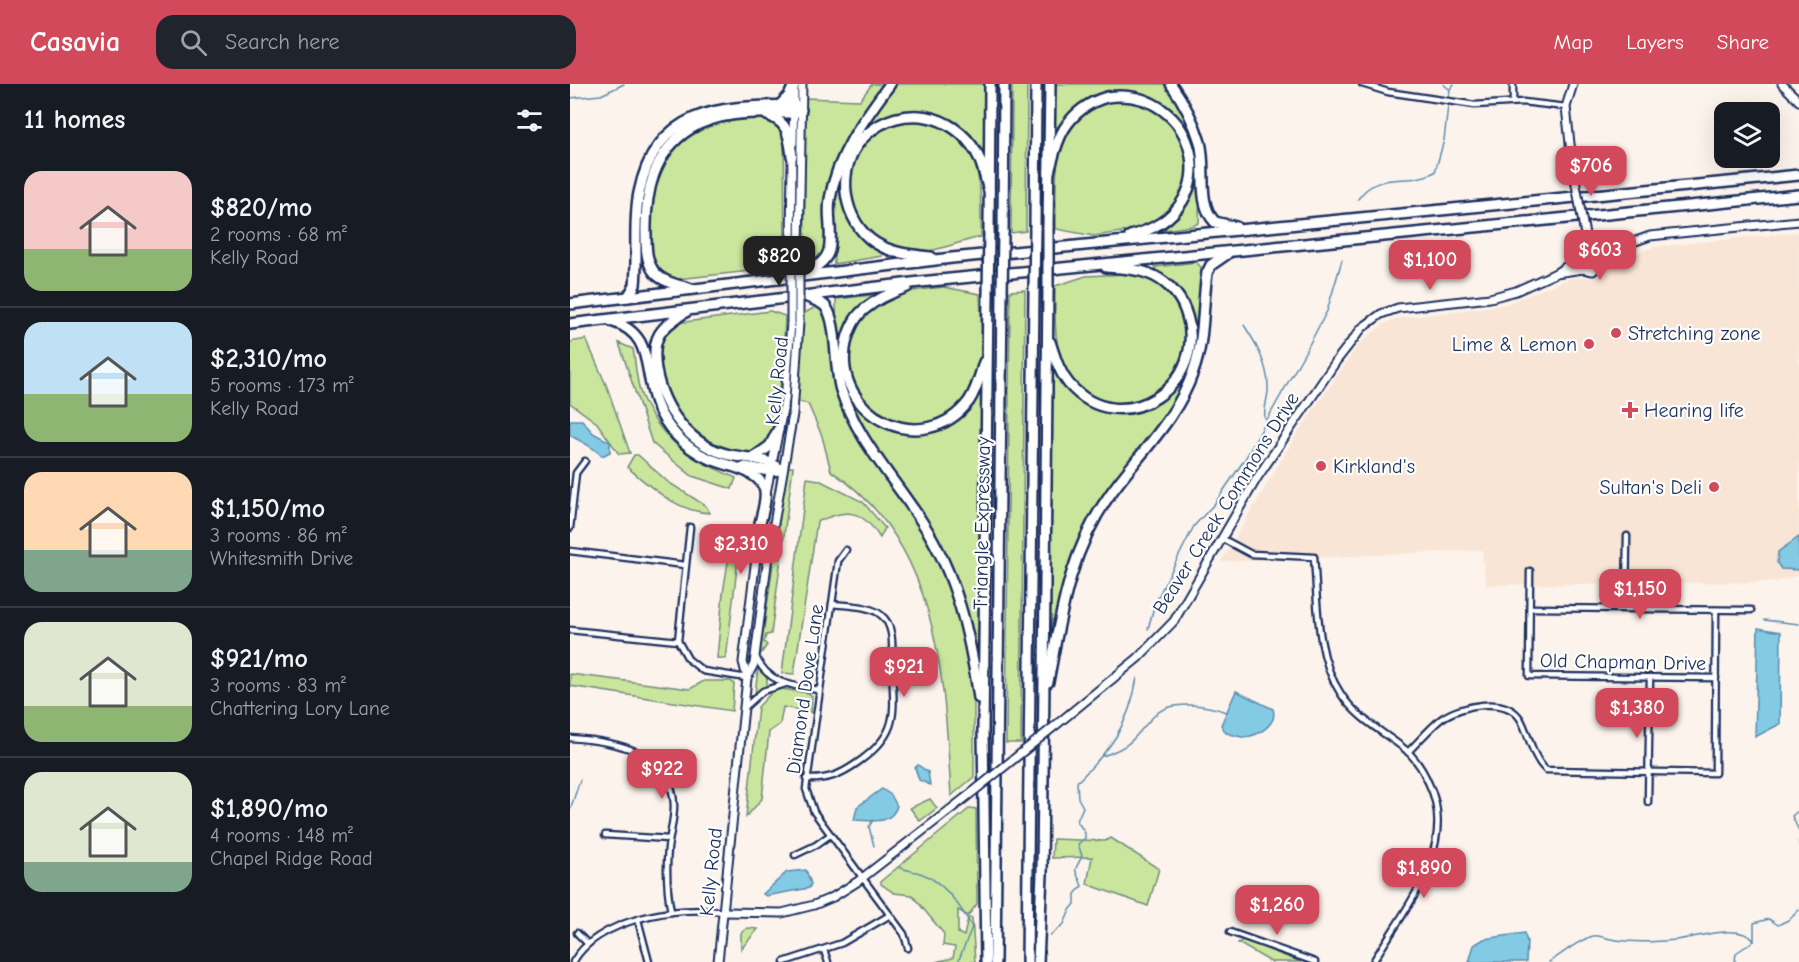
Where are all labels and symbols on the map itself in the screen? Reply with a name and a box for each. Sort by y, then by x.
pin: $706 [1555,146,1627,197]
pin: $603 [1564,230,1636,281]
pin: $820 [743,236,815,287]
pin: $1,100 [1381,240,1479,291]
place label: Stretching zone [1628,322,1761,345]
marker: Stretching zone [1609,326,1623,340]
place label: Lime & Lemon [1452,333,1577,356]
street label: Kelly Road [761,336,793,426]
marker: Lime & Lemon [1582,337,1596,351]
street label: Beaver Creek Commons Drive [1148,388,1304,618]
place label: Hearing life [1644,399,1744,422]
marker: Hearing life [1621,401,1639,419]
street label: Triangle Expressway [969,436,995,610]
place label: Kirkland's [1333,455,1415,478]
marker: Kirkland's [1314,459,1328,473]
place label: Sultan's Deli [1599,476,1702,499]
marker: Sultan's Deli [1707,480,1721,494]
pin: $2,310 [692,524,790,575]
pin: $1,150 [1591,569,1689,620]
street label: Diamond Dove Lane [782,602,828,776]
pin: $921 [868,647,940,698]
street label: Old Chapman Drive [1540,649,1706,675]
pin: $1,380 [1588,688,1686,739]
pin: $922 [626,749,698,800]
street label: Kelly Road [695,827,727,917]
pin: $1,890 [1375,848,1473,899]
pin: $1,260 [1228,885,1326,936]

